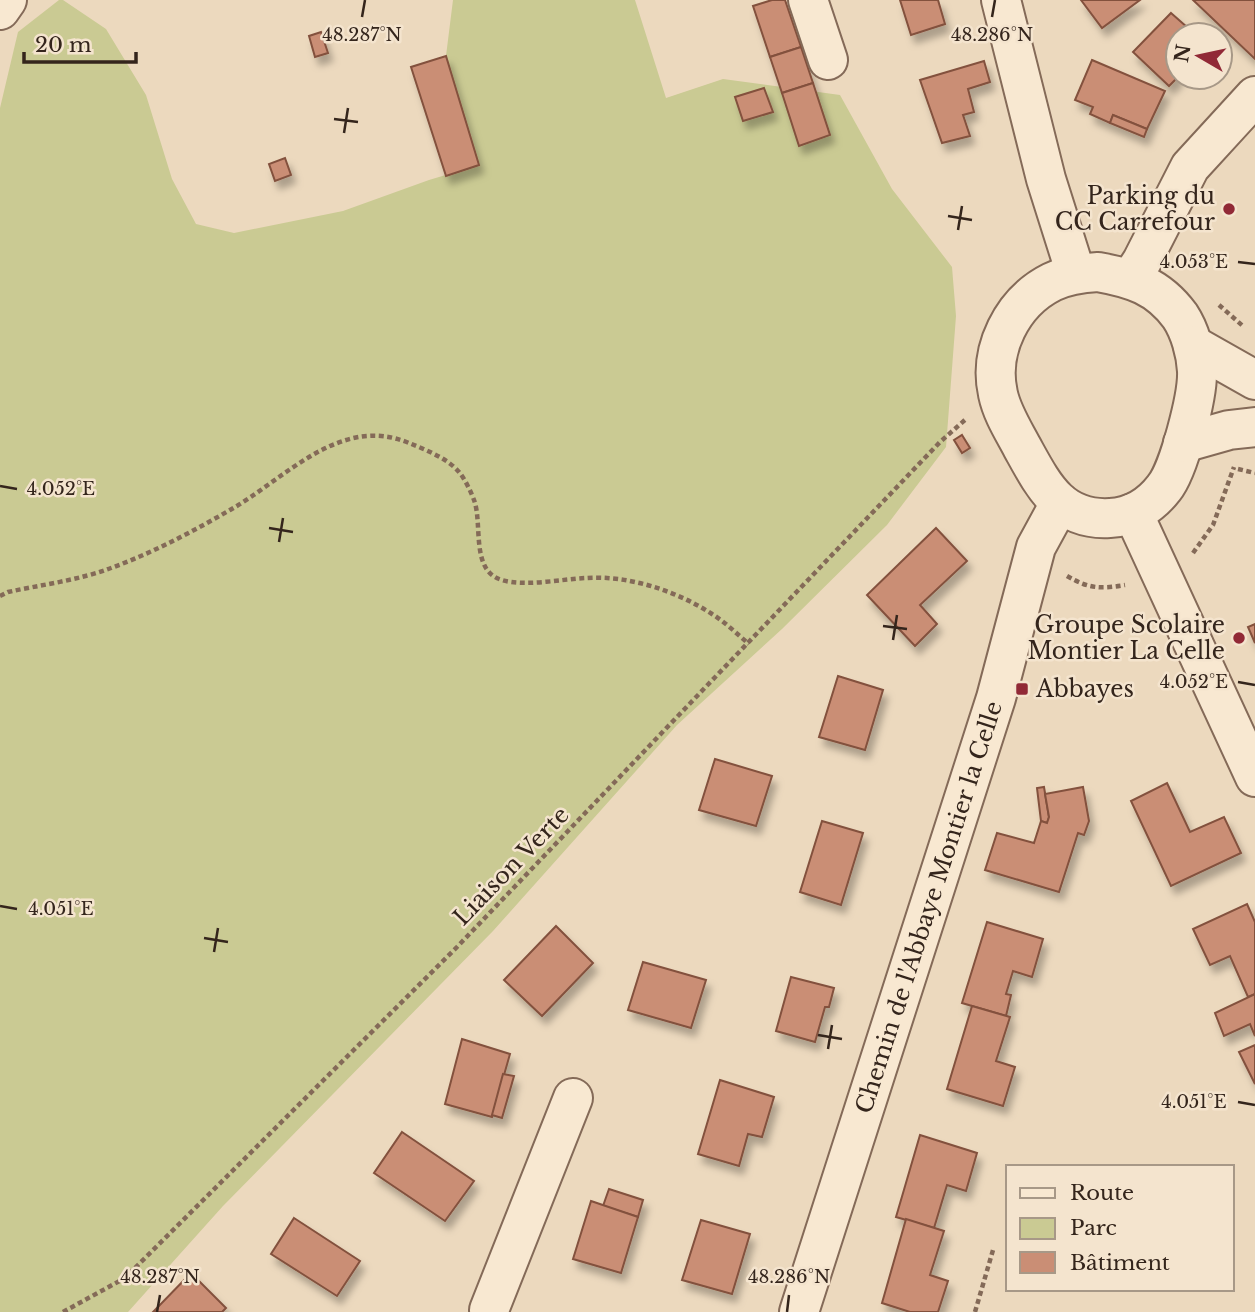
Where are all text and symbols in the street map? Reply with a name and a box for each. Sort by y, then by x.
scale bar [24,21,136,65]
north arrow [1164,21,1234,91]
text: 48.287°N [322,24,402,46]
text: 48.286°N [951,24,1033,46]
text: 20 m [35,32,92,58]
text: N [1170,43,1195,64]
place label: Parking du CC Carrefour [1055,182,1215,236]
marker: Parking du CC Carrefour [1221,201,1237,217]
text: 4.053°E [1160,251,1228,273]
text: 4.052°E [27,478,95,500]
place label: Groupe Scolaire Montier La Celle [1027,611,1225,665]
marker: Groupe Scolaire Montier La Celle [1231,630,1247,646]
text: 4.052°E [1160,671,1228,693]
place label: Abbayes [1035,675,1134,703]
marker: Abbayes [1014,681,1030,697]
street label: Chemin de l'Abbaye Montier la Celle [850,698,1008,1117]
street label: Liaison Verte [447,801,575,931]
text: 4.051°E [28,898,94,920]
text: 4.051°E [1161,1091,1227,1113]
legend [1006,1165,1234,1291]
text: Route [1070,1180,1134,1206]
text: Parc [1070,1215,1117,1241]
text: Bâtiment [1070,1250,1170,1276]
text: 48.287°N [120,1266,200,1288]
text: 48.286°N [748,1266,830,1288]

